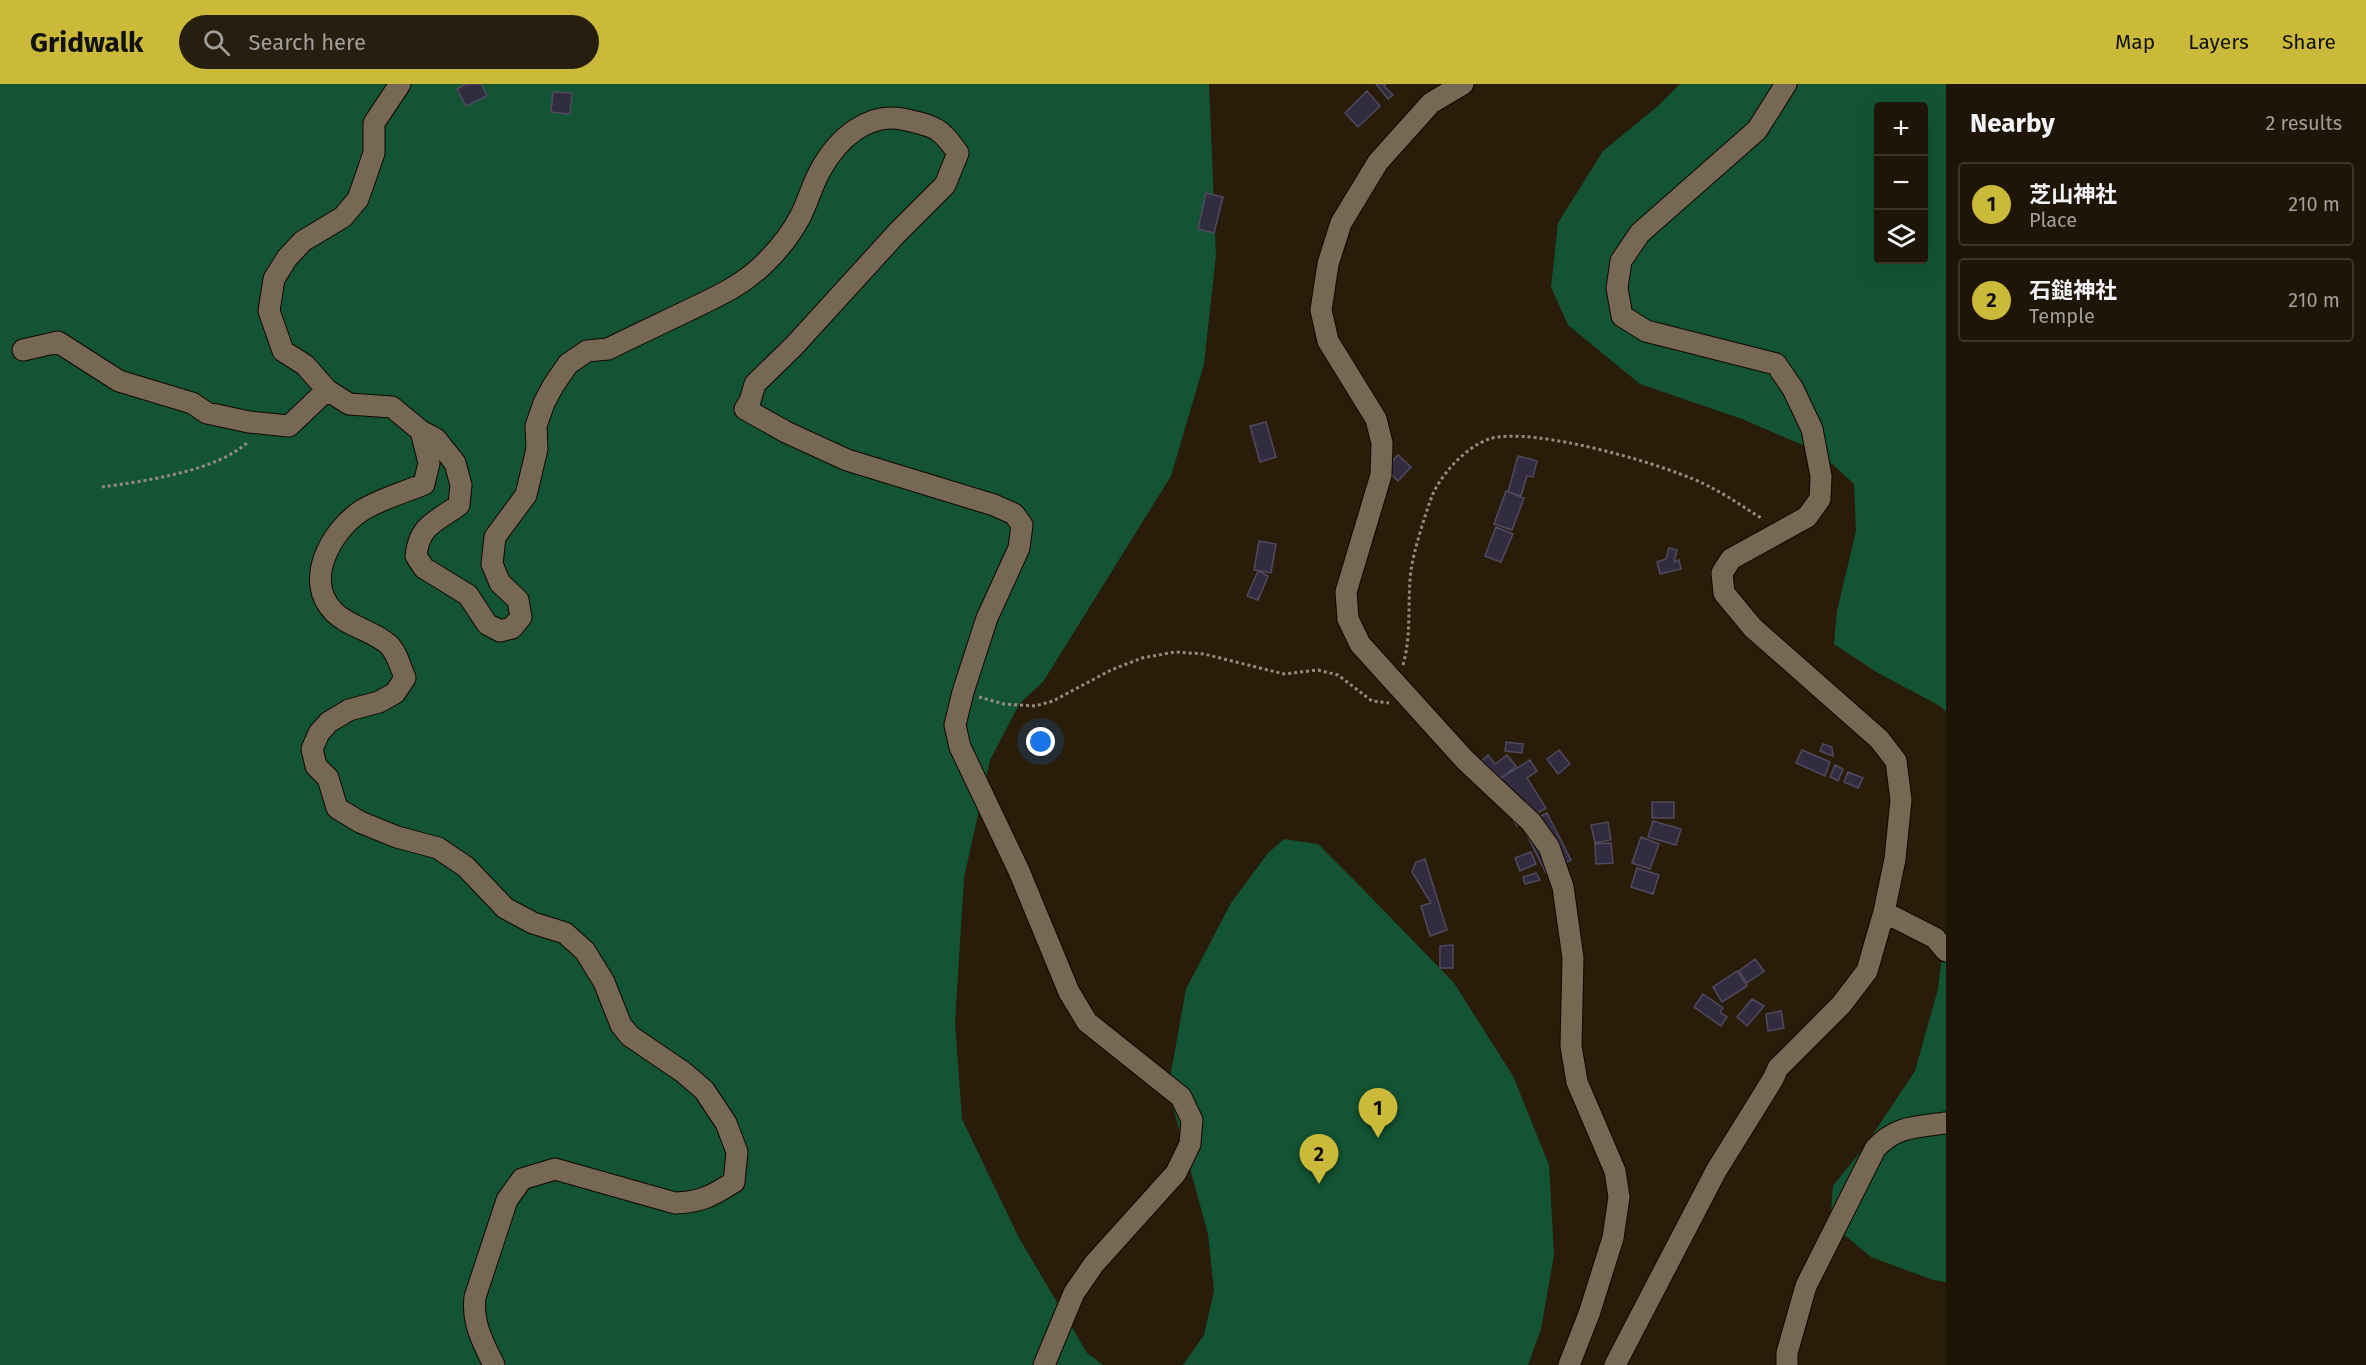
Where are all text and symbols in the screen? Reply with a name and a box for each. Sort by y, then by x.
search box [179,15,599,69]
text: Gridwalk [30,26,143,59]
icon: search [200,26,233,59]
text: Search here [248,29,366,56]
text: Map [2115,29,2155,55]
text: Layers [2188,29,2249,55]
text: Share [2282,29,2336,55]
map controls [1874,102,1928,264]
button: + [1874,102,1928,156]
text: Nearby [1970,108,2055,139]
text: 2 results [2265,111,2342,135]
button: − [1874,156,1928,210]
text: 芝山神社 [2029,181,2117,208]
text: 1 [1987,192,1996,216]
text: 210 m [2288,192,2340,216]
text: Place [2029,208,2077,232]
button: layers [1874,210,1928,264]
text: 石鎚神社 [2029,277,2117,304]
text: 2 [1986,288,1997,312]
text: 210 m [2288,288,2340,312]
text: Temple [2029,304,2095,328]
your location [1026,727,1055,756]
pin: 1 [1358,1088,1398,1138]
pin: 2 [1300,1134,1338,1184]

